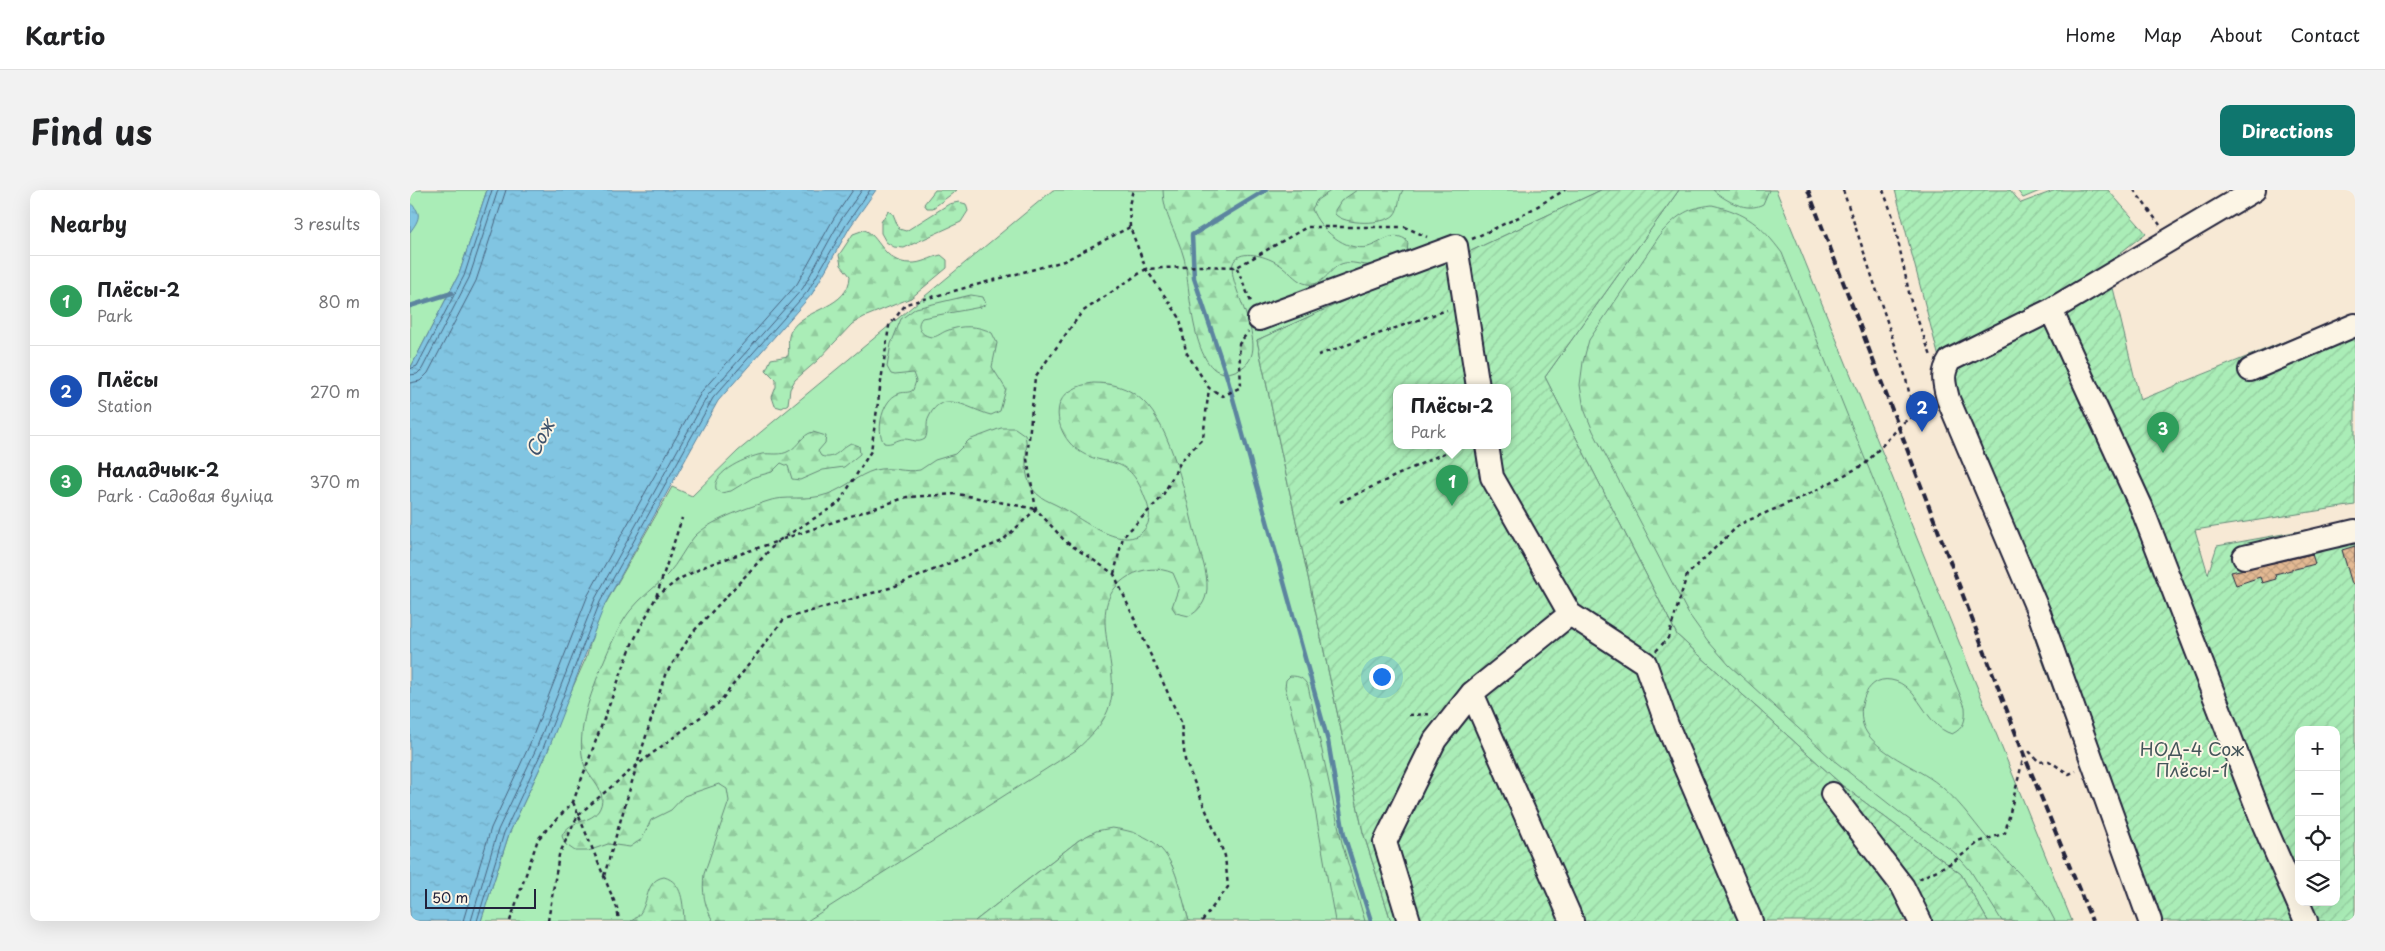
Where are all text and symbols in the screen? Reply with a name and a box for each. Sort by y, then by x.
text: Kartio [25,17,105,53]
text: Home [2065,21,2115,48]
text: Map [2143,21,2182,48]
text: About [2210,21,2262,48]
text: Contact [2290,21,2360,48]
text: Find us [30,104,152,157]
button: Directions [2220,105,2355,156]
text: Nearby [50,207,127,239]
text: 3 results [293,211,360,235]
text: Плёсы-2 [97,275,180,303]
text: 1 [62,289,70,313]
text: 80 m [318,289,360,313]
text: Park [97,303,133,327]
text: Плёсы [97,365,158,393]
text: 2 [60,379,72,403]
text: 270 m [310,379,360,403]
popup [1393,384,1511,449]
text: Плёсы-2 [1411,391,1493,419]
pin: 2 [1906,391,1938,432]
text: Station [97,393,152,417]
water label: Сож [518,412,562,461]
pin: 3 [2147,412,2179,453]
text: Park [1411,419,1446,443]
text: Наладчык-2 [97,455,219,483]
pin: 1 [1436,465,1468,506]
text: 3 [61,469,71,493]
text: 370 m [310,469,360,493]
text: Park · Садовая вуліца [97,483,273,507]
your location [1369,664,1395,690]
map controls [2295,726,2340,906]
button: + [2295,726,2340,771]
park label: НОД-4 Сож Плёсы-1 [2140,735,2245,783]
button: − [2295,771,2340,816]
button: locate [2295,816,2340,861]
button: layers [2295,861,2340,906]
scale bar [425,886,536,909]
text: 50 m [432,887,468,908]

